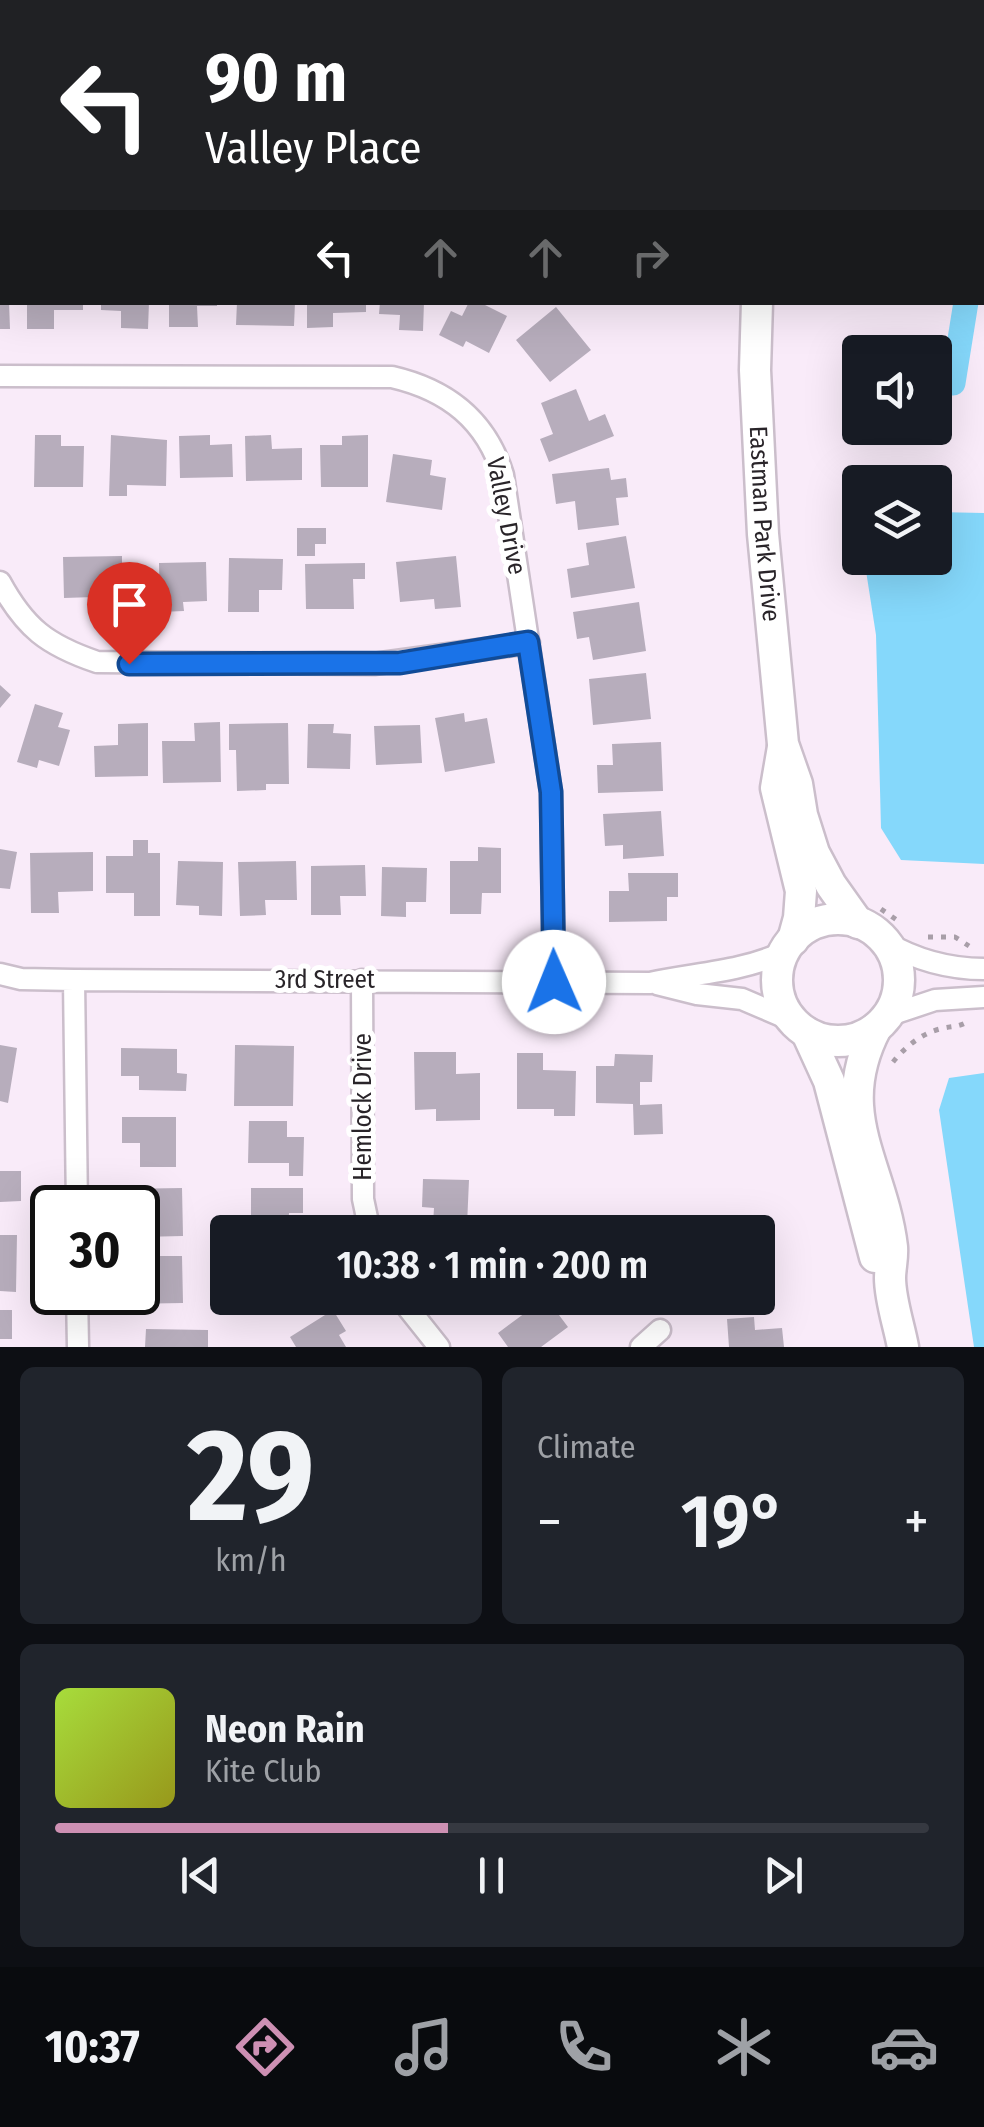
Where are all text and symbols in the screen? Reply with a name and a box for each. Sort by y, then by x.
text: 90 m [205,36,347,120]
icon: left [40,40,170,170]
text: Valley Place [205,121,421,175]
icon: left [308,230,363,285]
icon: ahead [413,230,468,285]
icon: ahead [518,230,573,285]
icon: right [623,230,678,285]
map controls [842,335,952,575]
button: sound [842,335,952,445]
street label: Eastman Park Drive [743,425,786,623]
street label: Valley Drive [480,455,532,577]
button: layers [842,465,952,575]
pin [87,562,172,665]
icon: arrive [102,577,157,632]
position arrow [502,930,606,1034]
street label: 3rd Street [275,965,376,995]
street label: Hemlock Drive [348,1033,378,1181]
speed limit sign: 30 [30,1185,160,1315]
text: 10:38 · 1 min · 200 m [337,1242,648,1288]
text: 29 [188,1398,314,1554]
text: Climate [537,1428,636,1466]
text: 19° [681,1477,785,1567]
text: − [537,1489,562,1555]
text: + [904,1489,929,1555]
text: km/h [215,1541,287,1579]
text: Neon Rain [205,1706,365,1752]
text: Kite Club [205,1752,321,1790]
icon: previous [173,1848,228,1903]
icon: pause [464,1848,519,1903]
icon: next [756,1848,811,1903]
icon: directions [230,2012,300,2082]
icon: music [389,2012,459,2082]
icon: phone [549,2012,619,2082]
icon: climate [709,2012,779,2082]
icon: car [869,2012,939,2082]
text: 10:37 [45,2020,140,2074]

